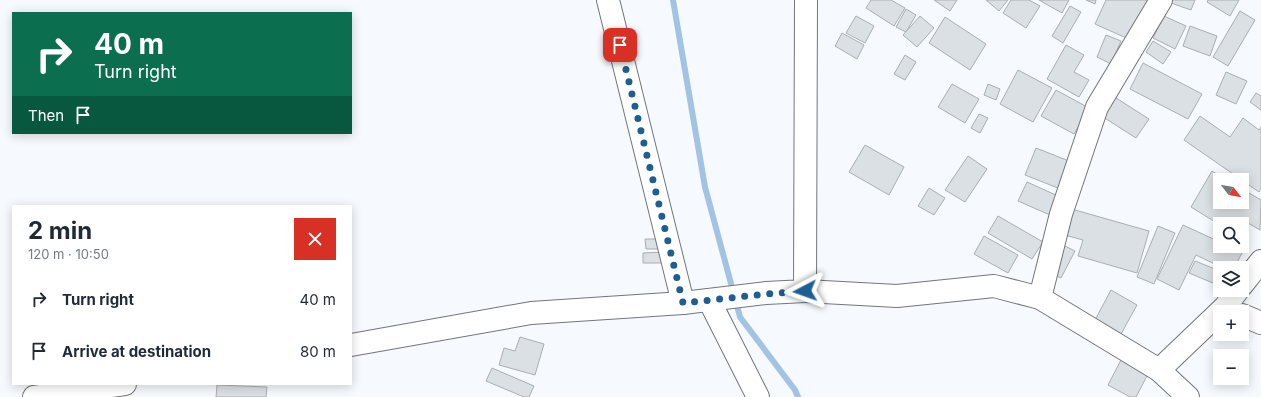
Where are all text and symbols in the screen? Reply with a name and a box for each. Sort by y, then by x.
text: 40 m [94,27,164,61]
icon: right [28,28,80,80]
pin [603,28,637,62]
icon: arrive [609,34,631,56]
text: Turn right [94,61,177,82]
icon: arrive [72,104,94,126]
text: Then [28,106,64,125]
north arrow [1213,173,1249,209]
map controls [1213,173,1249,385]
text: 2 min [28,216,92,245]
button: search [1213,217,1249,253]
button: close [294,218,336,260]
text: 120 m · 10:50 [28,246,109,262]
button: layers [1213,261,1249,297]
position arrow [784,270,826,312]
icon: right [28,288,50,310]
text: Turn right [62,290,134,309]
text: 40 m [299,290,336,309]
button: + [1213,305,1249,341]
icon: arrive [28,340,50,362]
text: Arrive at destination [62,342,211,361]
text: 80 m [300,342,336,361]
button: − [1213,349,1249,385]

